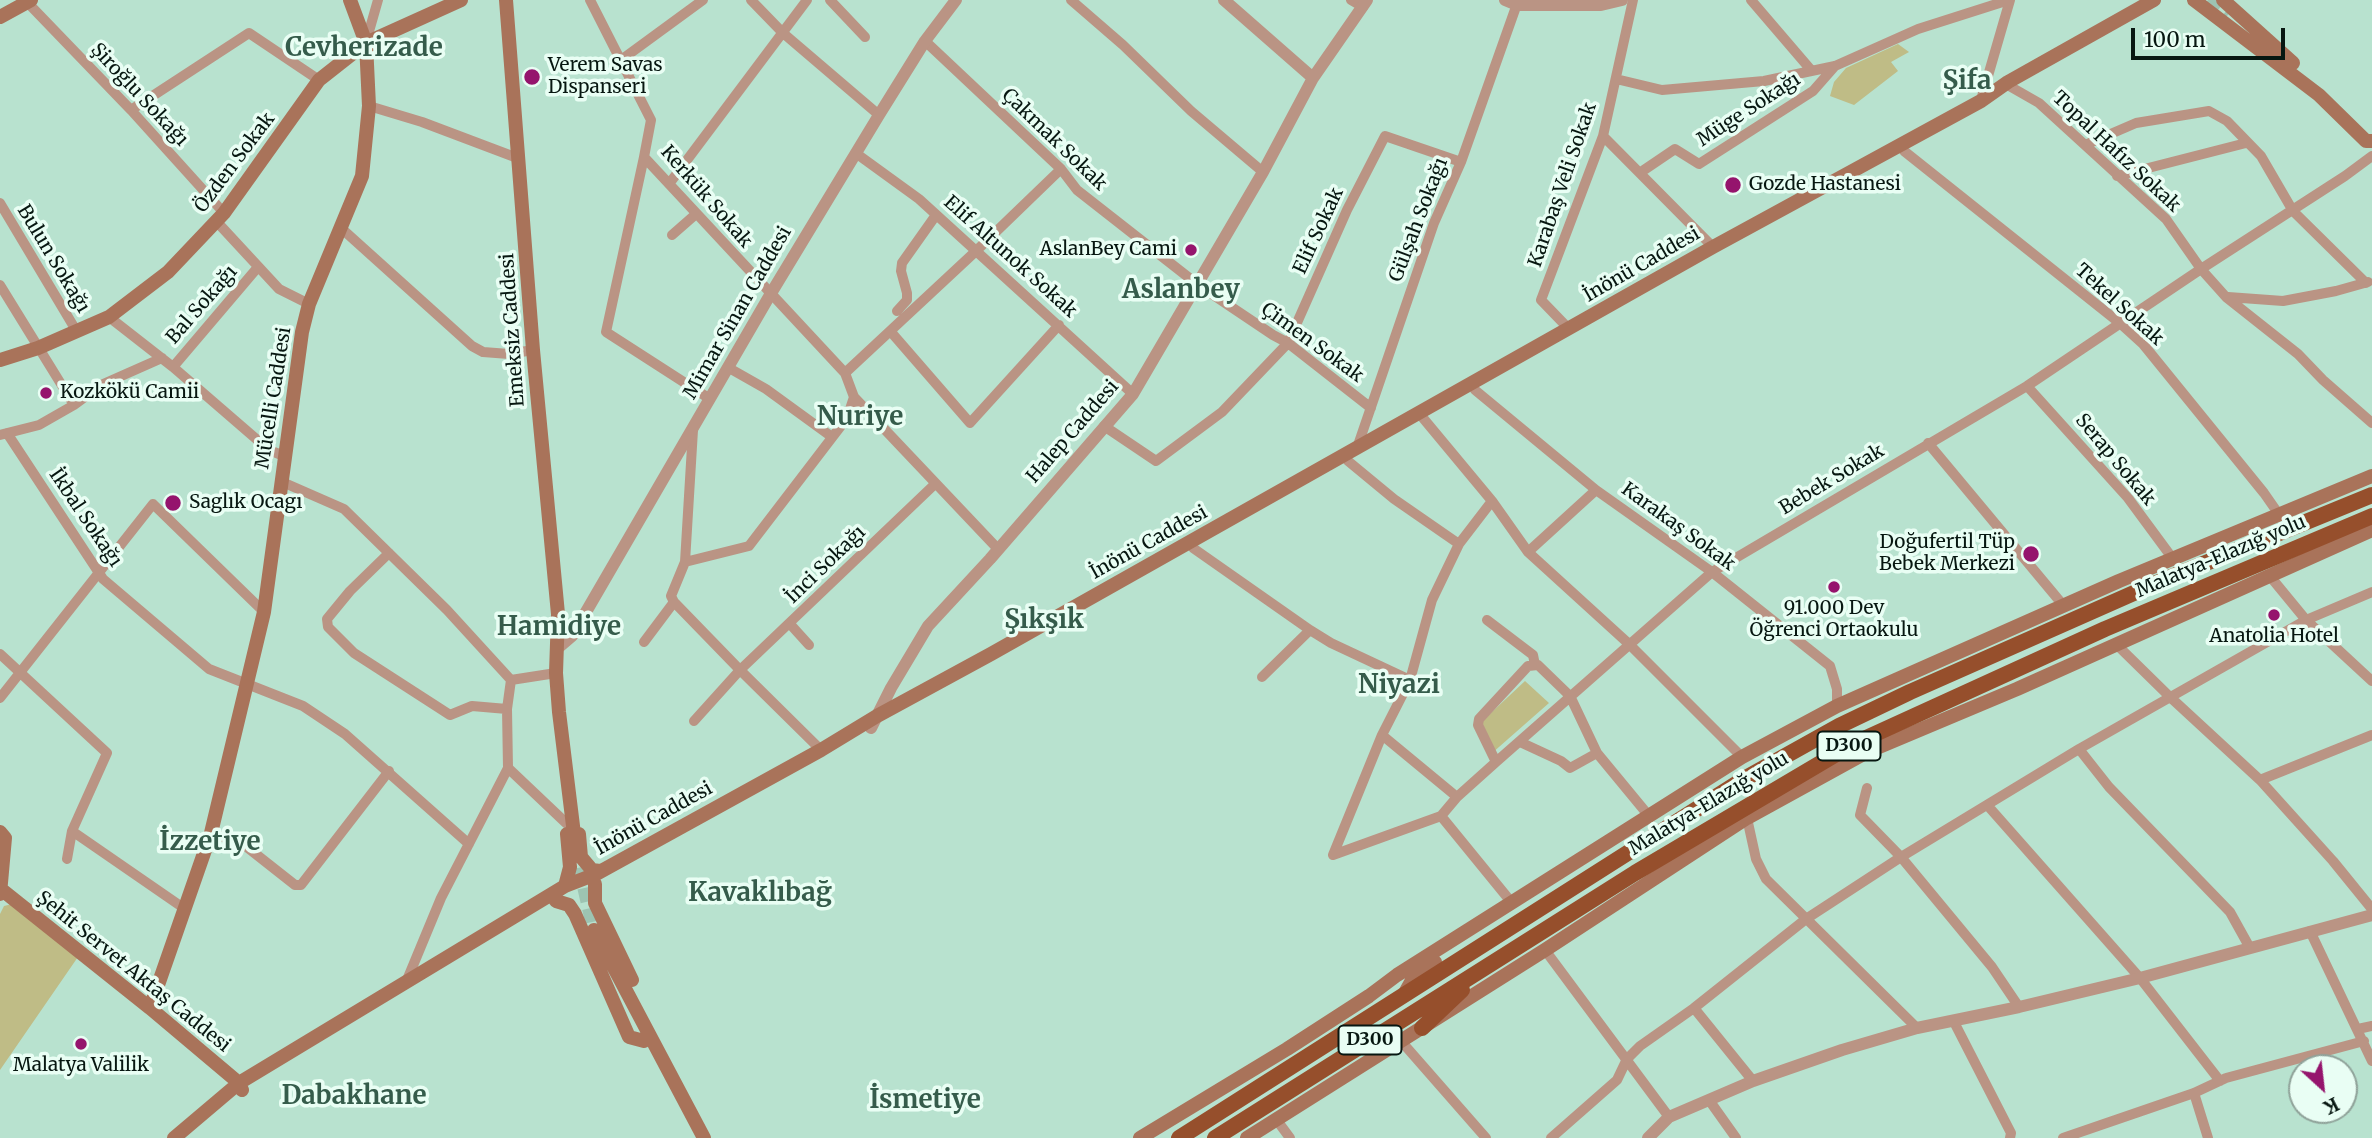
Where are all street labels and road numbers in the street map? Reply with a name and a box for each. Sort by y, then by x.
street label: Şiroğlu Sokağı [86,39,192,151]
street label: Müge Sokağı [1693,68,1805,152]
street label: Çakmak Sokak [997,84,1111,196]
street label: Topal Hafız Sokak [2047,87,2185,217]
street label: Karabaş Veli Sokak [1524,100,1602,270]
street label: Özden Sokak [190,109,280,217]
street label: Kerkük Sokak [655,141,757,253]
street label: Gülşah Sokağı [1385,155,1453,285]
street label: Elif Sokak [1289,184,1349,278]
street label: Elif Altunok Sokak [939,191,1081,323]
street label: Bulun Sokağı [12,201,94,317]
street label: Mimar Sinan Caddesi [679,223,797,403]
street label: İnönü Caddesi [1580,223,1704,307]
street label: Emeksiz Caddesi [496,252,530,408]
street label: Tekel Sokak [2070,259,2168,351]
street label: Bal Sokağı [162,261,242,349]
street label: Çimen Sokak [1256,298,1368,388]
street label: Mücelli Caddesi [252,325,296,471]
street label: Halep Caddesi [1022,376,1124,488]
street label: Serap Sokak [2070,410,2160,510]
street label: Bebek Sokak [1776,440,1888,520]
street label: İkbal Sokağı [44,465,126,571]
street label: Karakaş Sokak [1617,478,1739,576]
street label: İnönü Caddesi [1086,501,1212,585]
street label: Malatya-Elazığ yolu [2133,511,2309,603]
street label: İnci Sokağı [781,521,871,609]
road number: D300 [1818,732,1881,760]
street label: Malatya-Elazığ yolu [1625,747,1793,861]
street label: İnönü Caddesi [591,777,717,861]
street label: Şehit Servet Aktaş Caddesi [31,887,235,1057]
road number: D300 [1338,1026,1402,1055]

